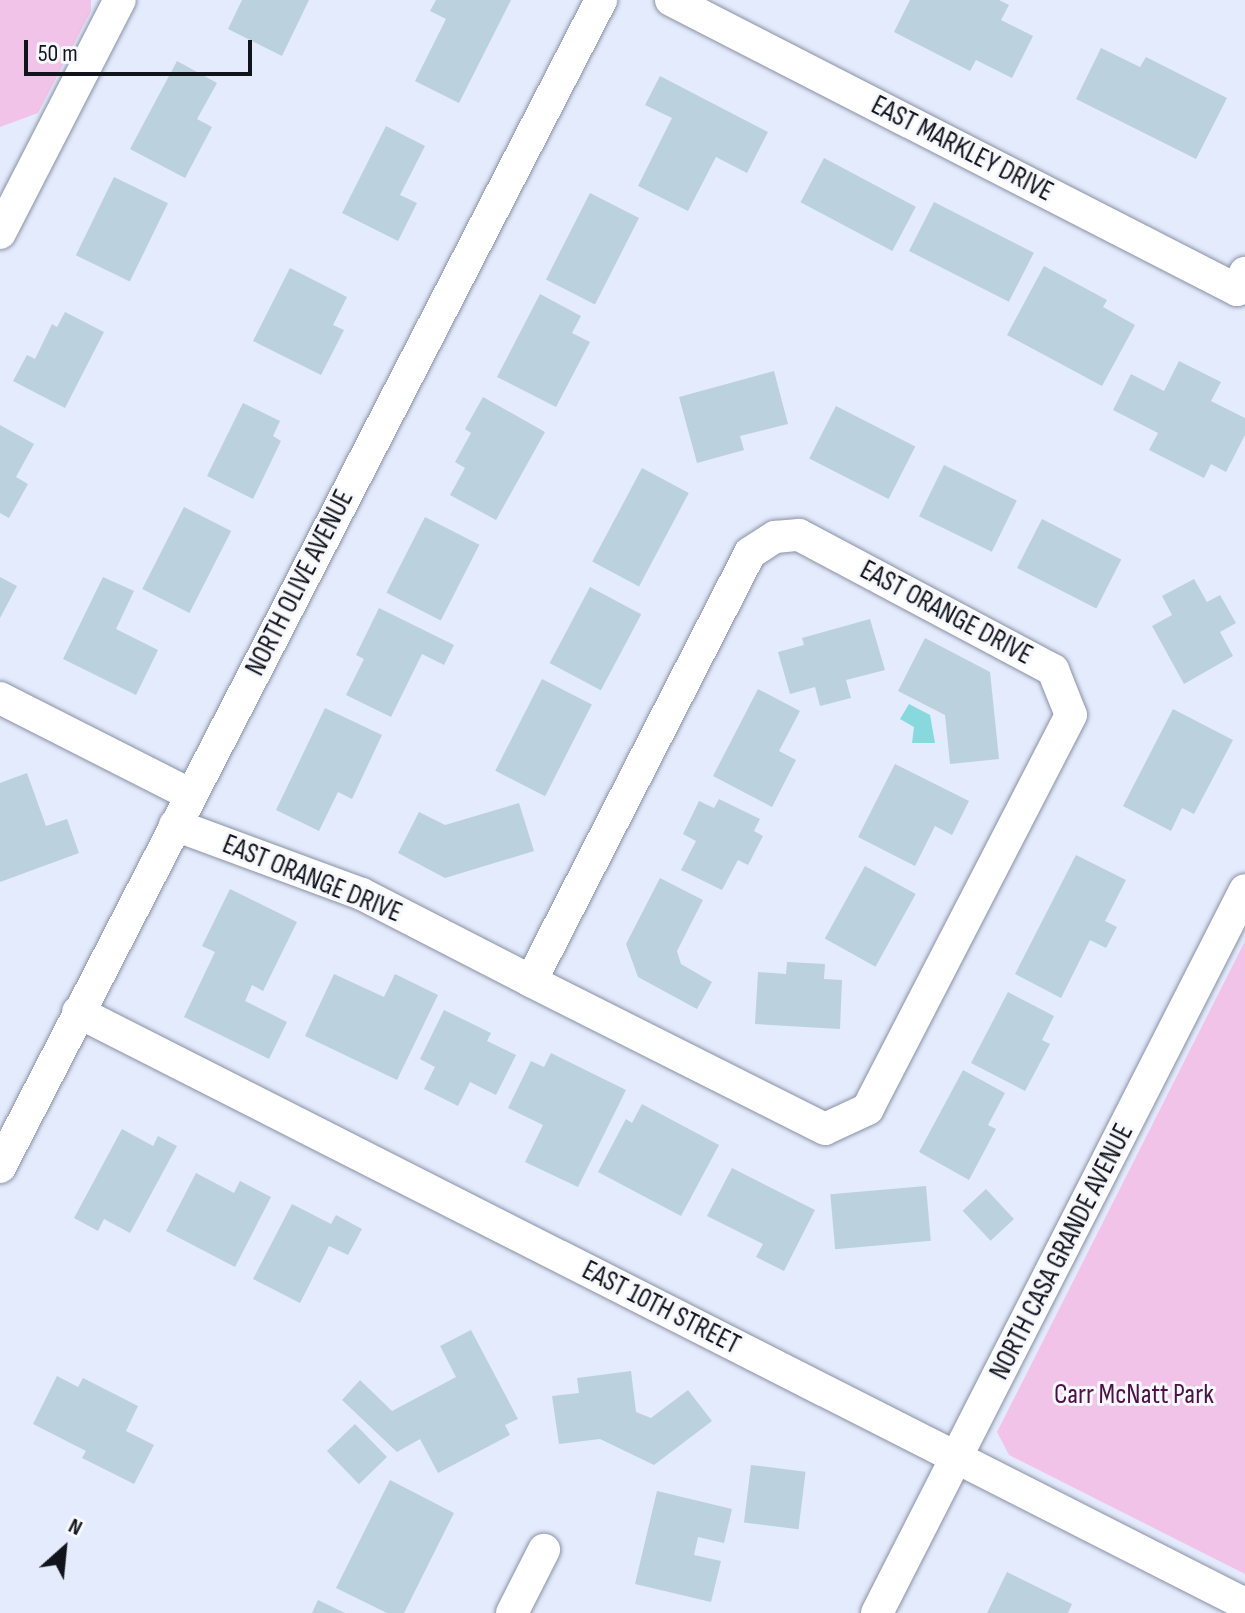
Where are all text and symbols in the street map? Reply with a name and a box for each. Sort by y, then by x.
scale bar [28,24,256,74]
text: 50 m [38,39,78,68]
street label: EAST MARKLEY DRIVE [865,89,1059,209]
street label: NORTH OLIVE AVENUE [239,484,361,682]
street label: EAST ORANGE DRIVE [854,554,1038,672]
street label: EAST ORANGE DRIVE [218,828,406,930]
street label: NORTH CASA GRANDE AVENUE [983,1119,1141,1385]
street label: EAST 10TH STREET [576,1254,746,1362]
park label: Carr McNatt Park [1054,1378,1214,1412]
north arrow [24,1509,104,1589]
text: N [64,1512,86,1542]

